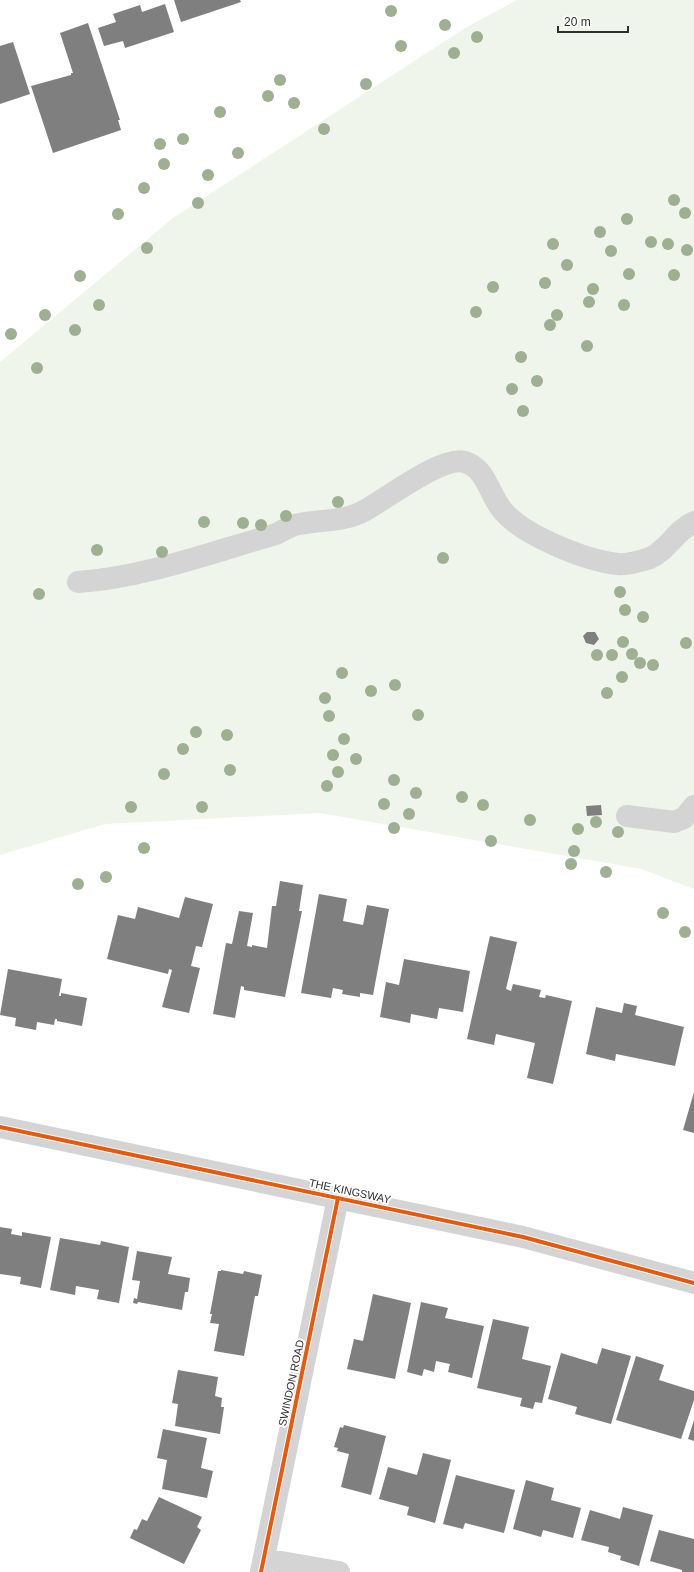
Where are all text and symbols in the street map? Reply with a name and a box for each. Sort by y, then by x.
scale bar [558,8,628,34]
text: 20 m [564,15,591,29]
street label: THE KINGSWAY [308,1176,393,1206]
street label: SWINDON ROAD [276,1339,306,1427]

